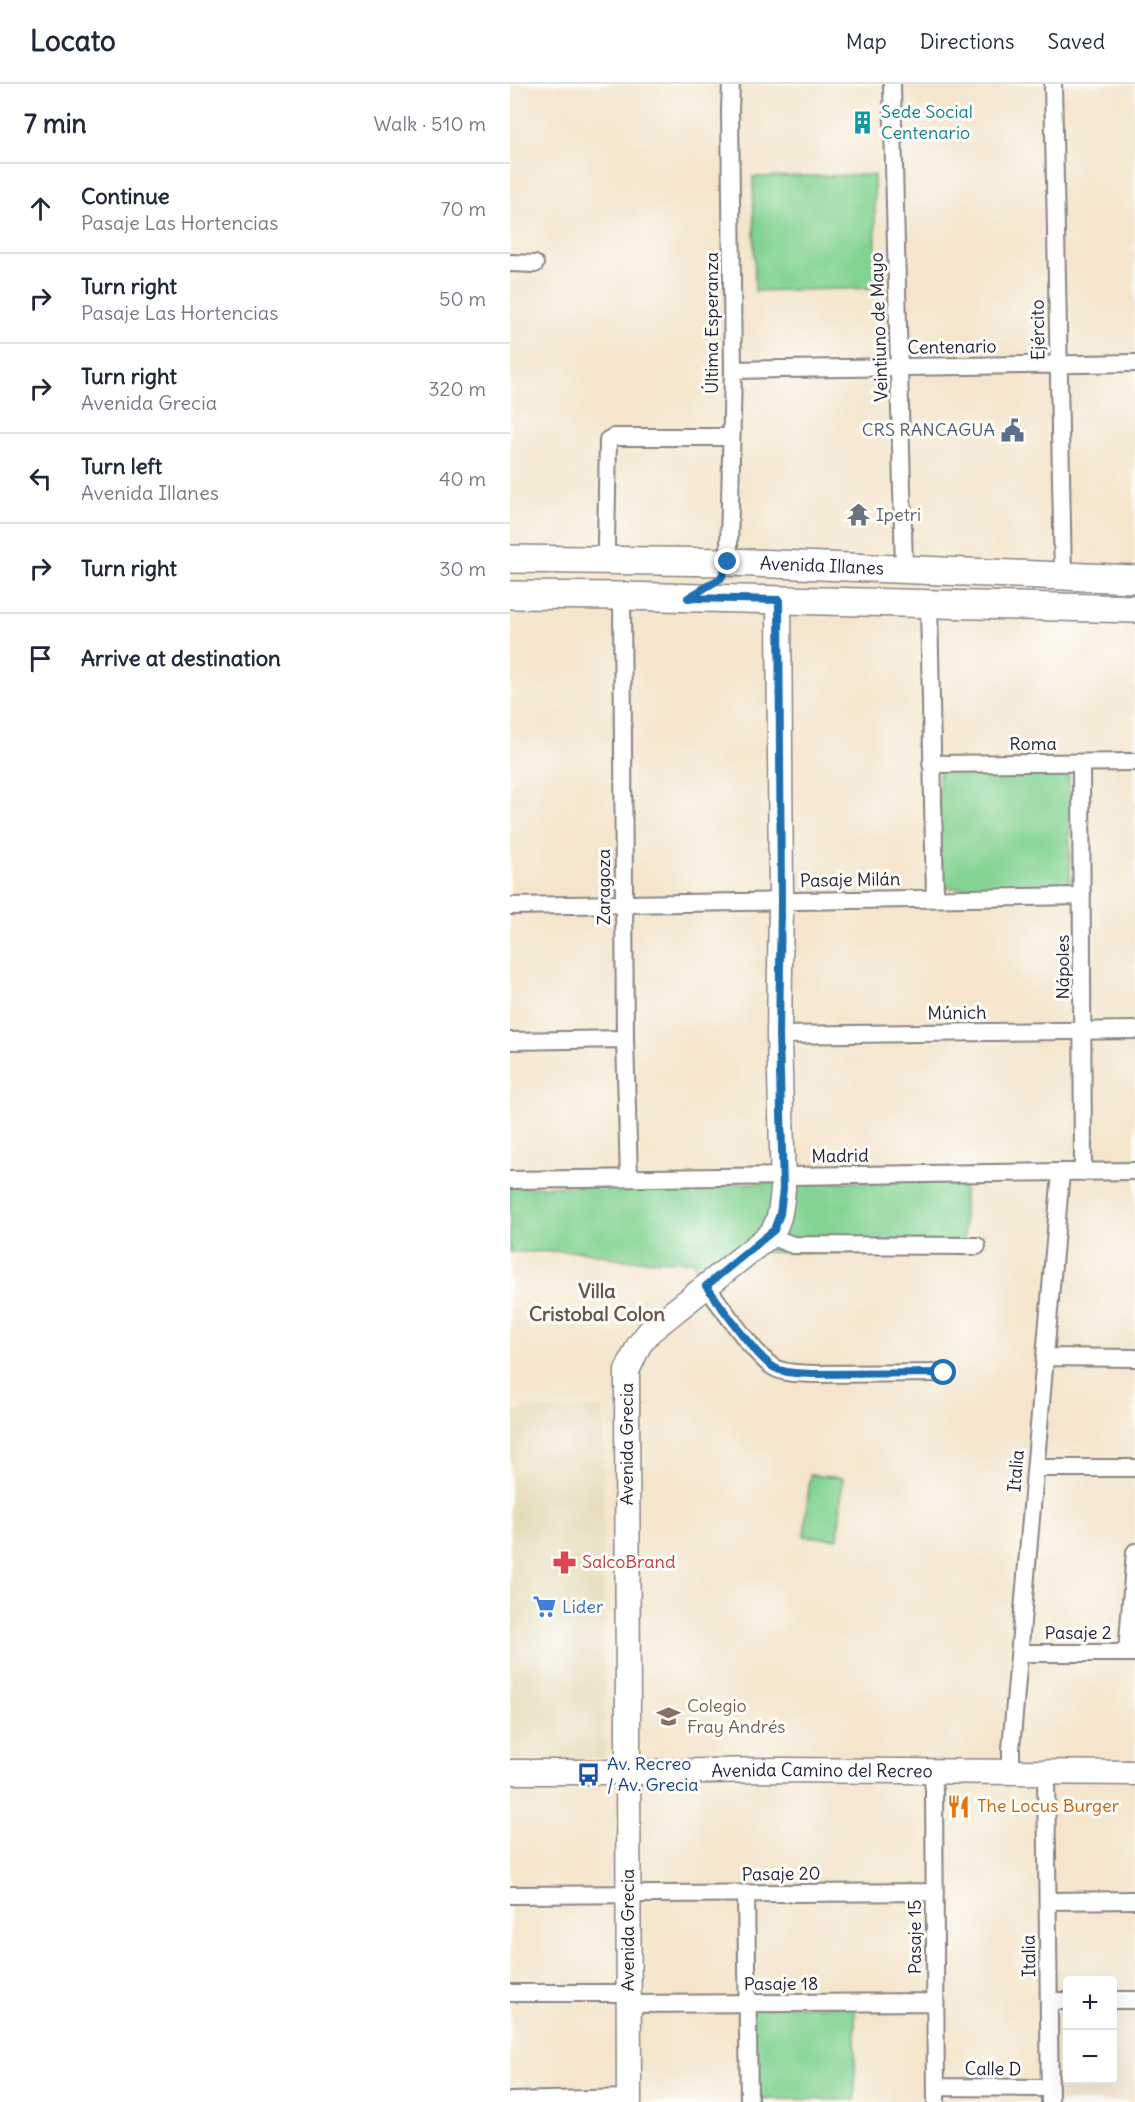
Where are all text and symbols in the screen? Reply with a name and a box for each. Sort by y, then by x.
text: Locato [30,23,116,59]
text: Map [846,28,887,55]
text: Directions [920,28,1014,55]
text: Saved [1047,28,1105,55]
place label: Sede Social Centenario [881,100,973,144]
text: 7 min [24,107,87,140]
building icon: Sede Social Centenario [850,109,876,135]
text: Walk · 510 m [374,111,486,136]
text: Continue [81,182,170,210]
icon: ahead [24,192,57,225]
text: 70 m [441,196,486,221]
text: Pasaje Las Hortencias [81,210,278,235]
street label: Última Esperanza [700,252,723,394]
street label: Veintiuno de Mayo [864,252,893,402]
text: Turn right [81,272,177,300]
icon: right [24,282,57,315]
text: 50 m [439,286,486,311]
street label: Ejército [1025,299,1050,361]
text: Pasaje Las Hortencias [81,300,278,325]
street label: Centenario [907,334,997,359]
text: Turn right [81,362,177,390]
icon: right [24,372,57,405]
text: 320 m [428,376,486,401]
text: Avenida Grecia [81,390,217,415]
public building icon: CRS RANCAGUA [1000,417,1026,443]
place label: CRS RANCAGUA [862,418,995,441]
text: Turn left [81,452,162,480]
icon: left [24,462,57,495]
text: 40 m [439,466,486,491]
text: Avenida Illanes [81,480,219,505]
temple icon: Ipetri [845,502,871,528]
place label: Ipetri [876,503,921,526]
route end [714,548,740,574]
street label: Avenida Illanes [759,551,884,580]
icon: right [24,552,57,585]
text: Turn right [81,554,177,582]
text: 30 m [439,556,486,581]
icon: arrive [24,642,57,675]
text: Arrive at destination [81,644,281,672]
street label: Roma [1009,732,1057,755]
street label: Zaragoza [592,849,615,925]
street label: Pasaje Milán [800,867,900,892]
street label: Nápoles [1051,935,1074,999]
street label: Múnich [927,1000,987,1025]
street label: Madrid [811,1143,869,1167]
district label: Villa Cristobal Colon [529,1278,665,1326]
route start [930,1359,956,1385]
street label: Avenida Grecia [615,1383,638,1505]
street label: Italia [1002,1449,1029,1493]
pharmacy icon: SalcoBrand [551,1549,577,1575]
place label: SalcoBrand [582,1550,676,1573]
supermarket icon: Lider [531,1594,557,1620]
place label: Lider [562,1595,604,1618]
street label: Pasaje 2 [1045,1621,1112,1644]
place label: Colegio Fray Andrés [687,1694,786,1738]
school or university icon: Colegio Fray Andrés [656,1703,682,1729]
place label: Av. Recreo / Av. Grecia [607,1752,699,1796]
street label: Avenida Camino del Recreo [711,1758,933,1782]
bus stop icon: Av. Recreo / Av. Grecia [576,1761,602,1787]
restaurant icon: The Locus Burger [946,1793,972,1819]
place label: The Locus Burger [977,1794,1120,1817]
street label: Pasaje 20 [741,1861,821,1886]
street label: Avenida Grecia [616,1869,639,1991]
street label: Pasaje 15 [903,1900,926,1974]
street label: Italia [1017,1935,1040,1977]
street label: Pasaje 18 [744,1972,818,1995]
map controls [1063,1976,1117,2084]
button: + [1063,1976,1117,2030]
button: − [1063,2030,1117,2084]
street label: Calle D [964,2057,1022,2080]

